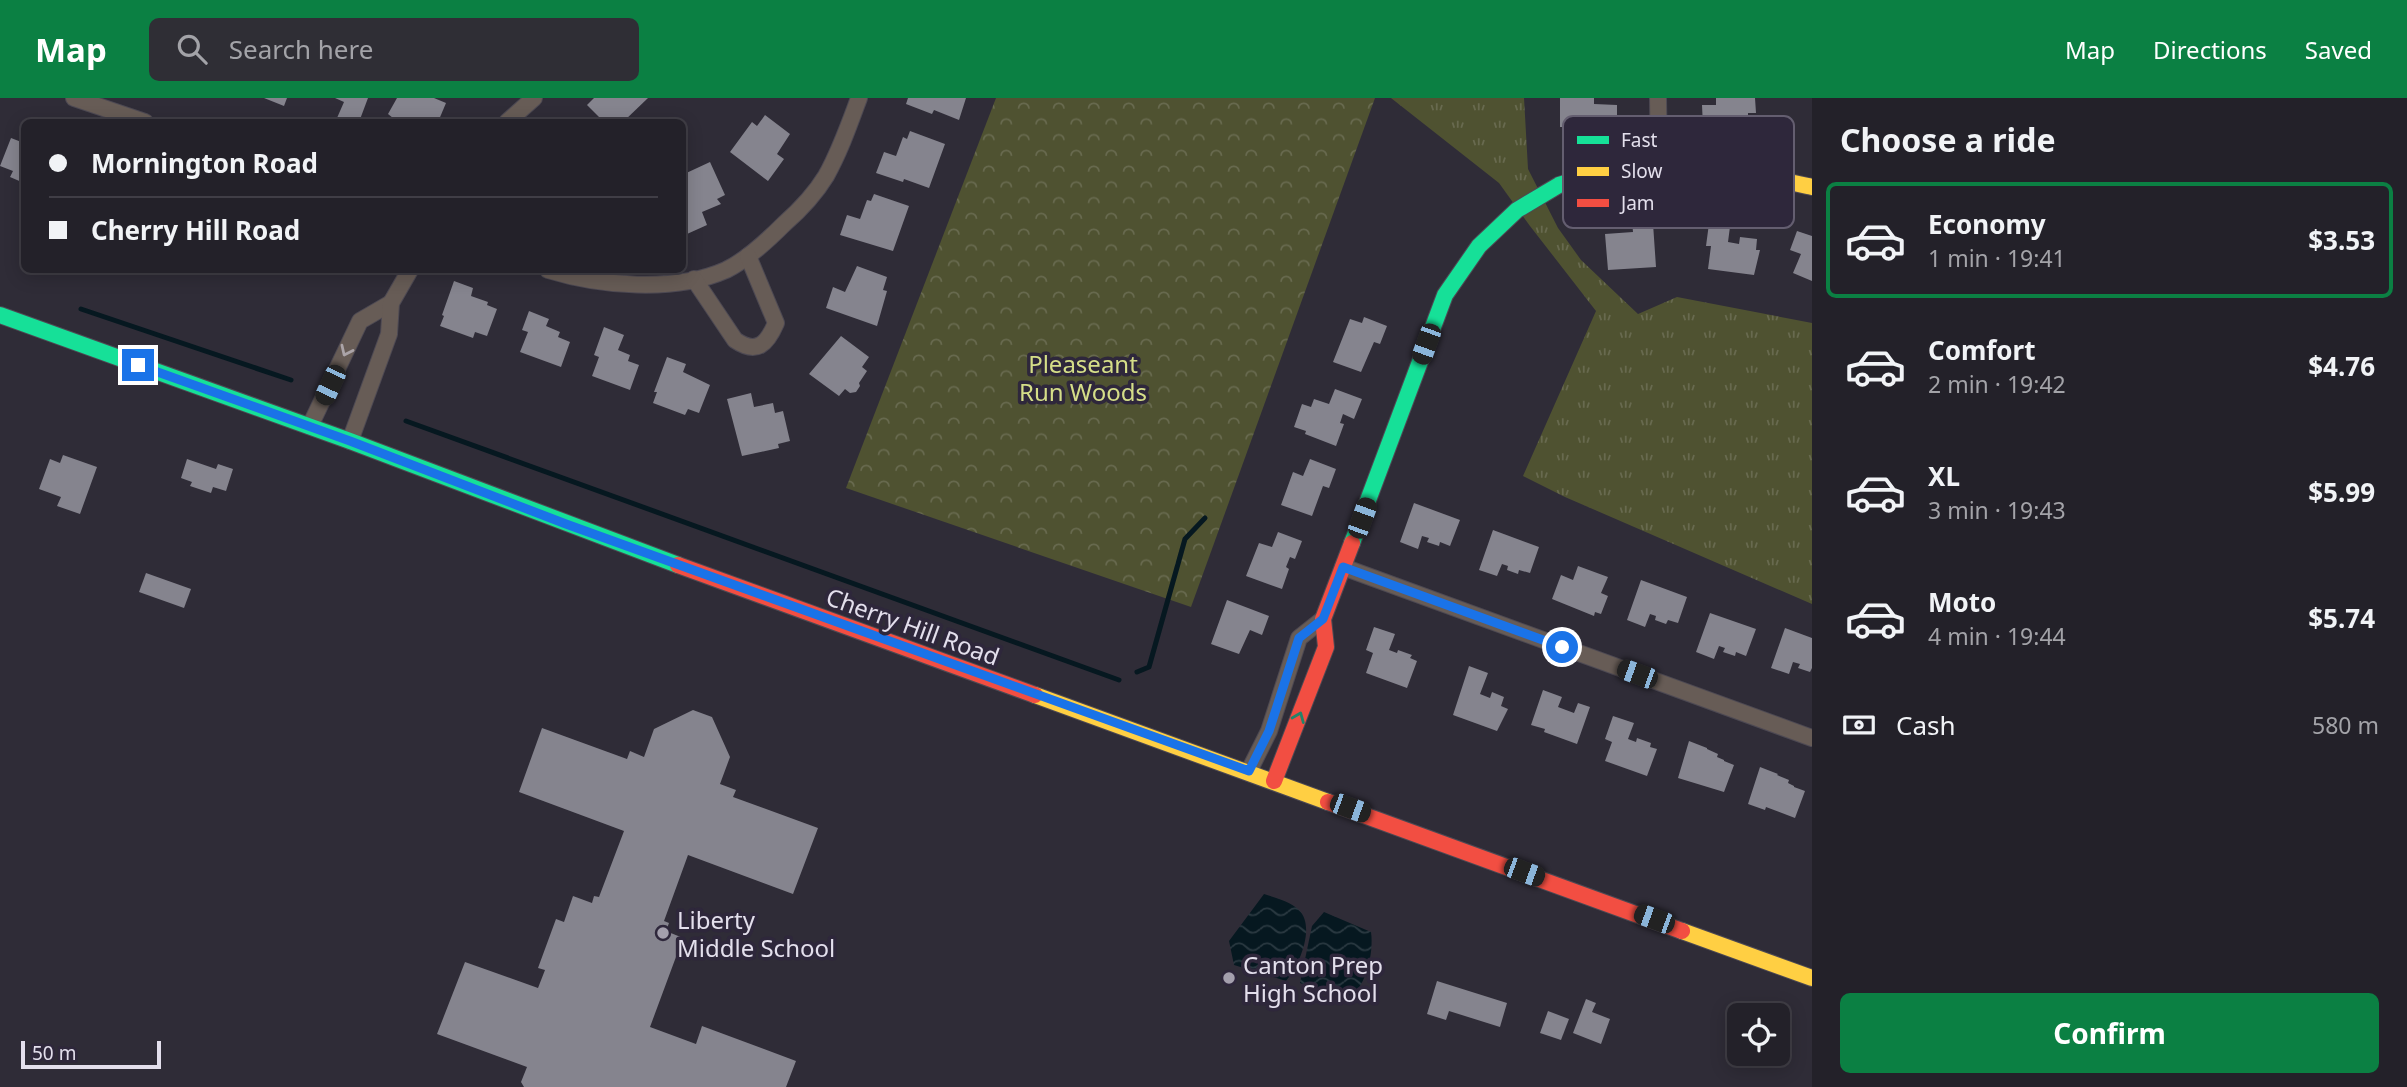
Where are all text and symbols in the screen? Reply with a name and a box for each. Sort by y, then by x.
search box [149,18,639,81]
text: Map [35,27,107,72]
icon: search [173,30,211,68]
text: Search here [229,31,373,67]
text: Map [2065,33,2115,66]
text: Directions [2153,33,2267,66]
text: Saved [2305,33,2372,66]
legend [1563,116,1794,228]
text: Choose a ride [1840,118,2056,161]
text: Fast [1621,127,1658,153]
text: Mornington Road [91,145,318,181]
text: Slow [1621,158,1662,184]
text: Jam [1619,190,1655,216]
text: Economy [1928,206,2046,242]
icon: car [1844,209,1907,272]
text: Cherry Hill Road [91,212,300,248]
text: $3.53 [2308,222,2375,258]
text: 1 min · 19:41 [1928,242,2066,274]
car [1409,321,1444,367]
text: Comfort [1928,332,2036,368]
icon: car [1844,335,1907,398]
one-way arrow [340,344,354,356]
park label: Pleaseant Run Woods [1019,347,1147,408]
text: $4.76 [2308,348,2375,384]
route end [122,349,154,381]
car [312,362,349,408]
text: 2 min · 19:42 [1928,368,2066,400]
text: XL [1928,458,1960,494]
icon: car [1844,461,1907,524]
text: $5.99 [2308,474,2375,510]
text: 3 min · 19:43 [1928,494,2066,526]
car [1345,495,1380,541]
street label: Cherry Hill Road [822,579,1004,673]
text: Moto [1928,584,1996,620]
icon: car [1844,587,1907,650]
text: $5.74 [2308,600,2375,636]
text: 4 min · 19:44 [1928,620,2066,652]
route start [1546,631,1578,663]
car [1614,657,1661,691]
icon: cash [1840,706,1878,744]
text: Cash [1896,707,1956,743]
text: 580 m [2312,709,2379,741]
one-way arrow [1290,712,1304,724]
car [1327,791,1374,825]
car [1501,855,1548,889]
car [1631,902,1678,936]
place label: Liberty Middle School [677,903,835,964]
marker: Liberty Middle School [655,925,671,941]
place label: Canton Prep High School [1243,948,1383,1009]
marker: Canton Prep High School [1221,970,1237,986]
button: Confirm [1840,993,2379,1073]
map controls [1727,1003,1790,1066]
button: locate [1727,1003,1790,1066]
scale bar [21,1038,161,1070]
text: 50 m [32,1040,76,1066]

